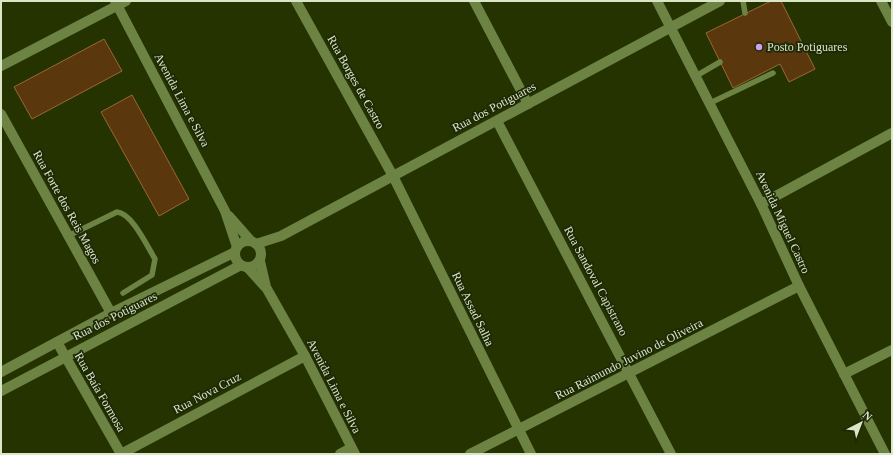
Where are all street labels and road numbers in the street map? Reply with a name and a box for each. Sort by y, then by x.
street label: Rua Borges de Castro [324,33,388,131]
street label: Avenida Lima e Silva [151,51,213,150]
street label: Rua dos Potiguares [450,79,538,135]
street label: Rua Forte dos Reis Magos [30,148,104,266]
street label: Avenida Miguel Castro [753,168,813,276]
street label: Rua Sandoval Capistrano [561,224,631,338]
street label: Rua Assad Salha [449,270,497,349]
street label: Rua dos Potiguares [71,289,160,343]
street label: Rua Raimundo Juvino de Oliveira [553,315,706,402]
street label: Avenida Lima e Silva [304,336,364,436]
street label: Rua Baía Formosa [72,350,129,435]
street label: Rua Nova Cruz [171,369,243,417]

